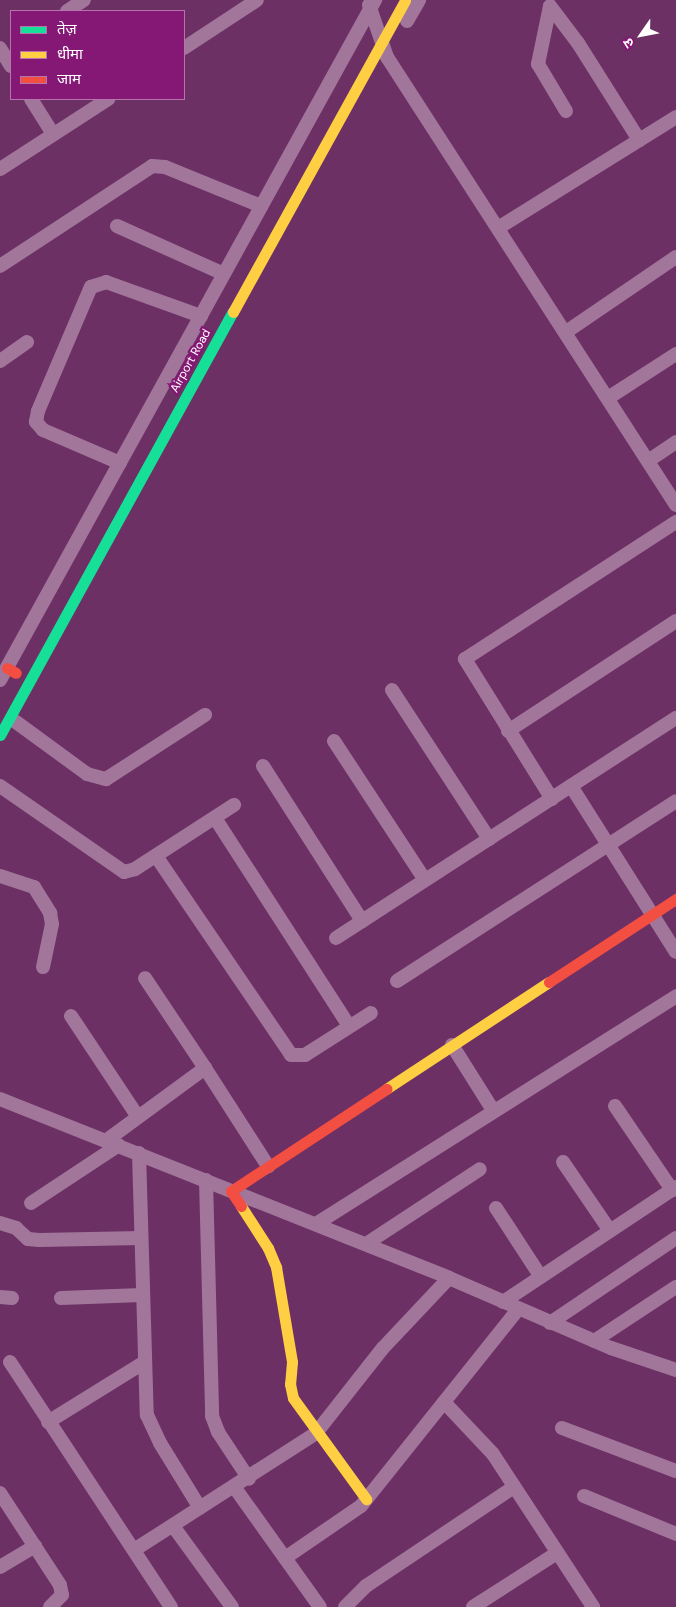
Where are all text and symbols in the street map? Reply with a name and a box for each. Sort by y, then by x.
legend [10,10,185,100]
north arrow [616,10,666,60]
text: तेज़ [57,19,77,39]
text: उ [619,35,638,52]
text: धीमा [57,44,83,64]
text: जाम [57,69,81,89]
street label: Airport Road [168,327,214,395]

